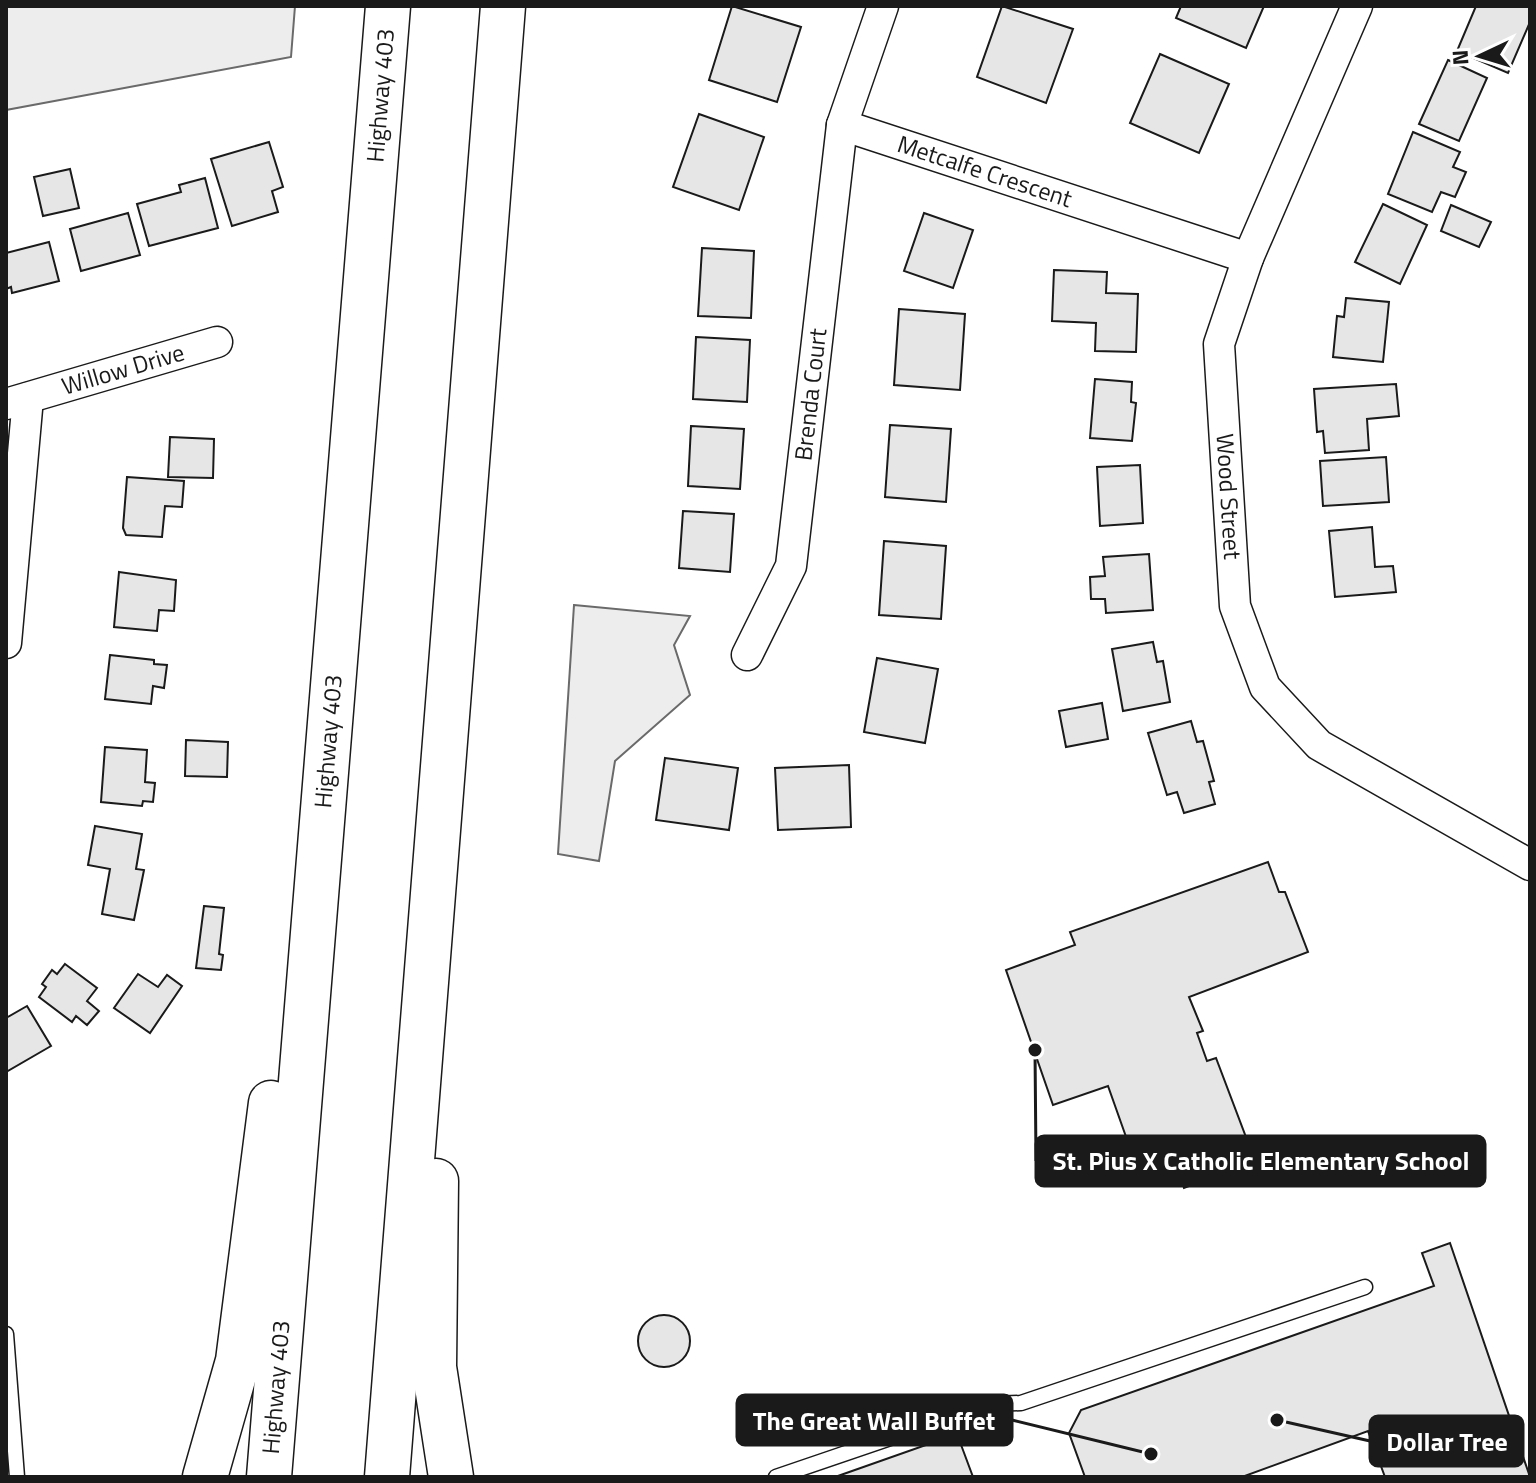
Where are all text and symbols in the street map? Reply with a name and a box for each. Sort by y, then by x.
north arrow [1440,16,1520,96]
street label: Highway 403 [356,27,403,164]
text: N [1443,49,1478,66]
street label: Metcalfe Crescent [893,125,1077,216]
street label: Brenda Court [784,326,835,462]
street label: Willow Drive [57,334,188,404]
street label: Wood Street [1207,432,1251,561]
street label: Highway 403 [304,673,351,810]
callout: St. Pius X Catholic Elementary School [1036,1136,1485,1186]
text: St. Pius X Catholic Elementary School [1053,1141,1469,1180]
street label: Highway 403 [252,1319,299,1455]
callout: The Great Wall Buffet [737,1395,1012,1445]
text: The Great Wall Buffet [753,1401,995,1440]
callout: Dollar Tree [1370,1416,1523,1466]
text: Dollar Tree [1386,1422,1508,1461]

